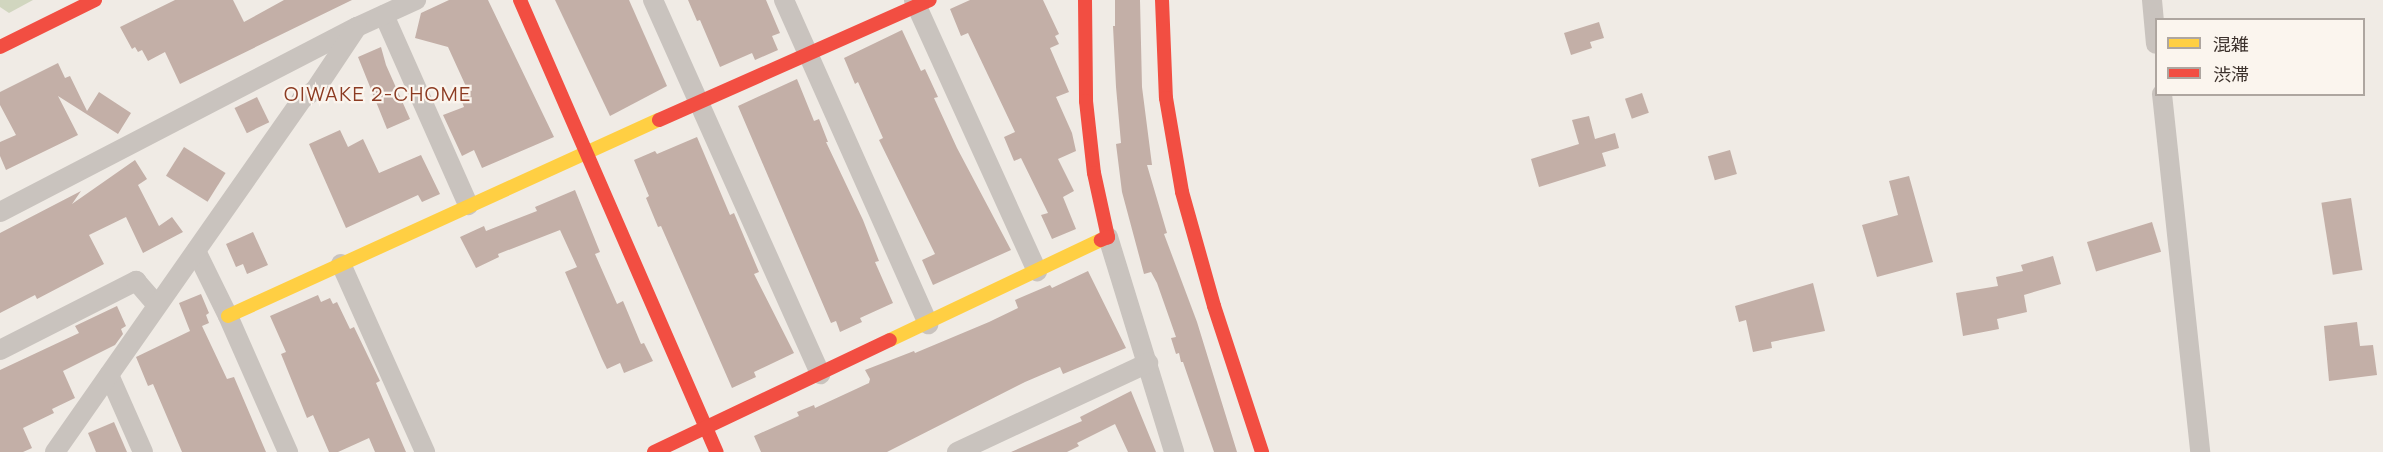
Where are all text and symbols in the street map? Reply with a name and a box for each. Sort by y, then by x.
legend [2155,18,2365,96]
text: 混雑 [2213,32,2249,56]
text: 渋滞 [2213,62,2249,86]
district label: OIWAKE 2-CHOME [284,81,472,105]

